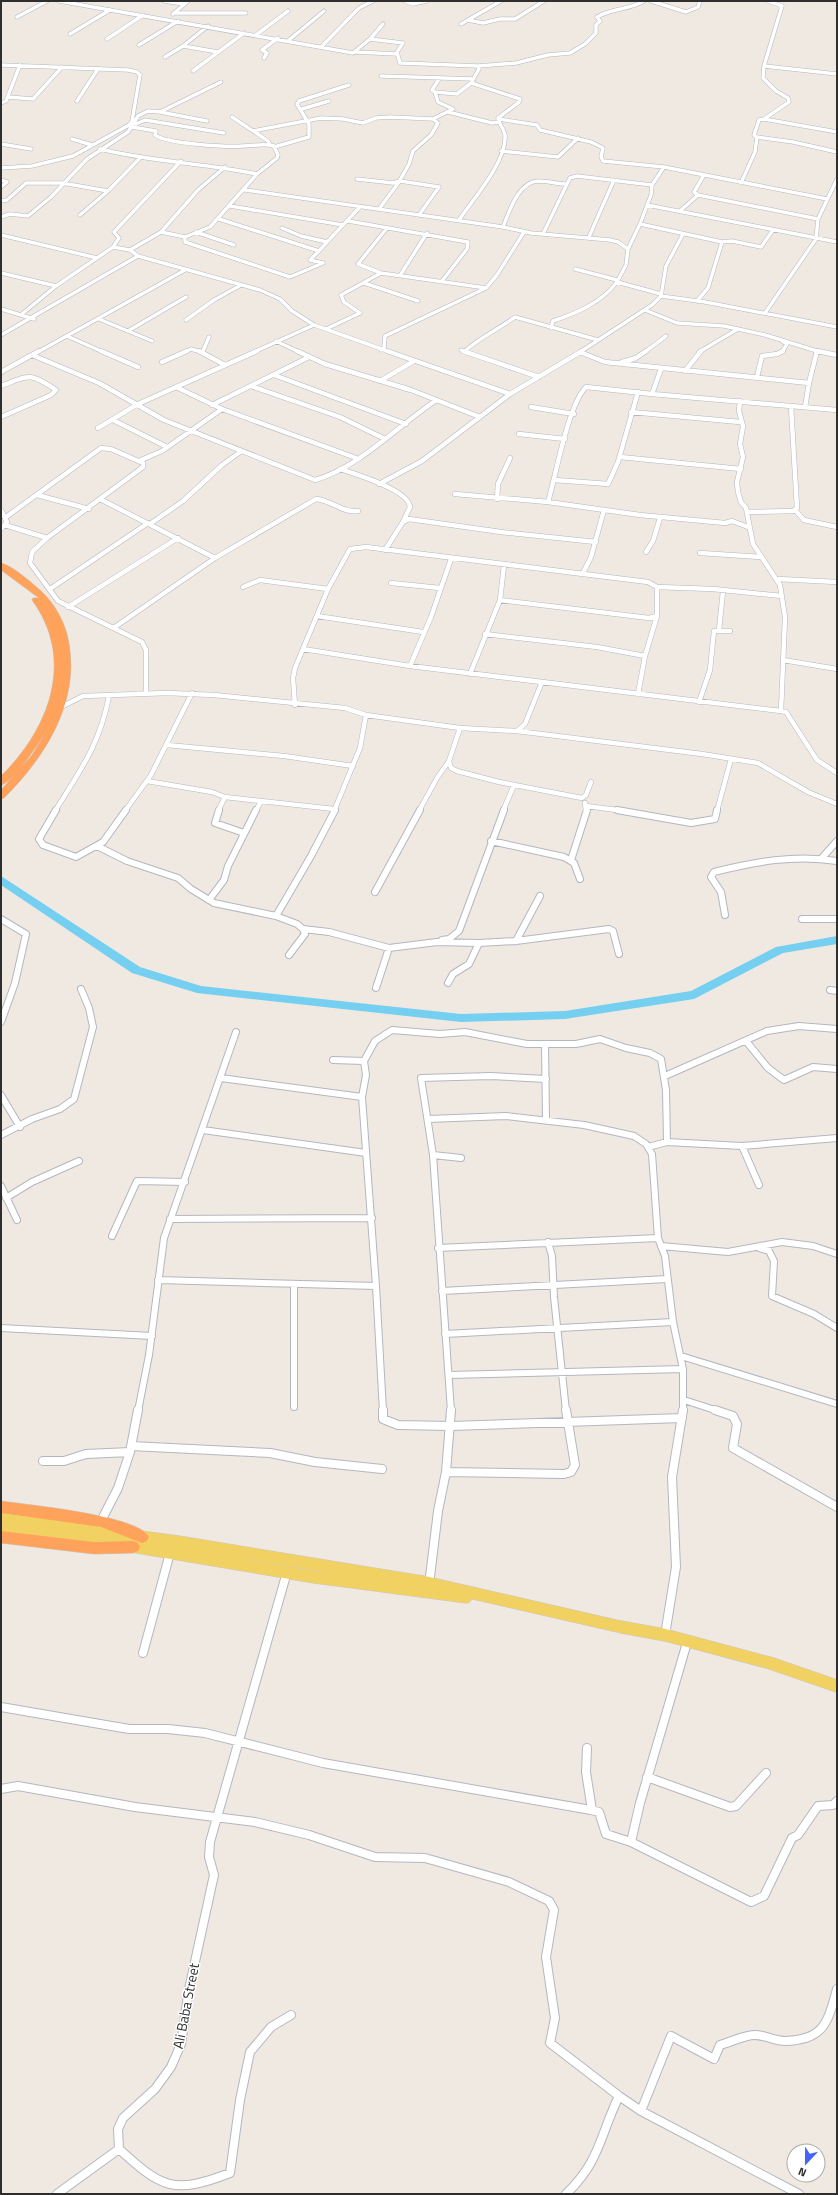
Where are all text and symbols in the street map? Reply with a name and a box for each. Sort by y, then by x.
street label: Ali Baba Street [167,1961,204,2051]
north arrow [786,2143,826,2183]
text: N [796,2163,809,2181]

